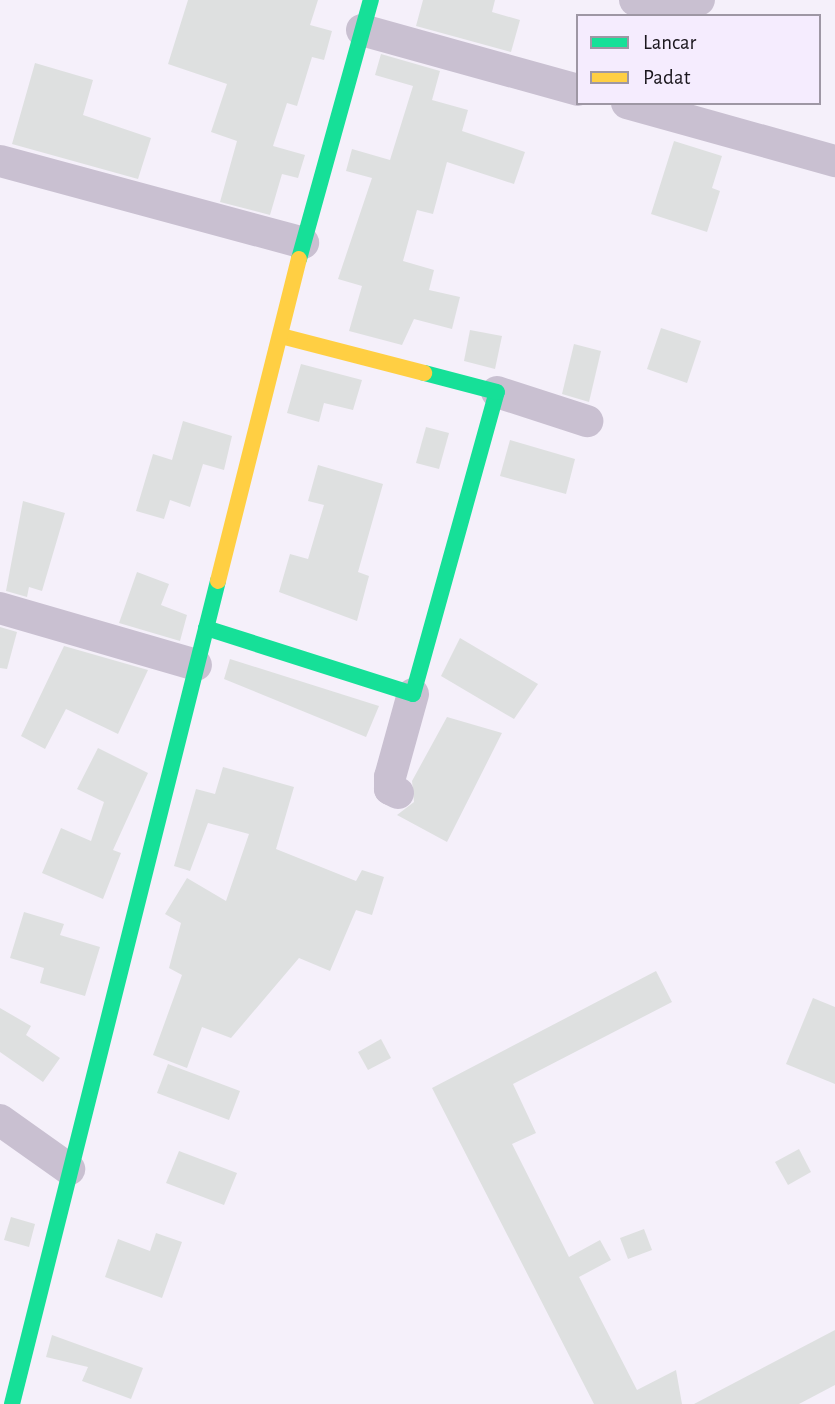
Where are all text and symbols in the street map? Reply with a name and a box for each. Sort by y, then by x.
legend [576,14,821,105]
text: Lancar [643,32,696,53]
text: Padat [643,67,690,88]

